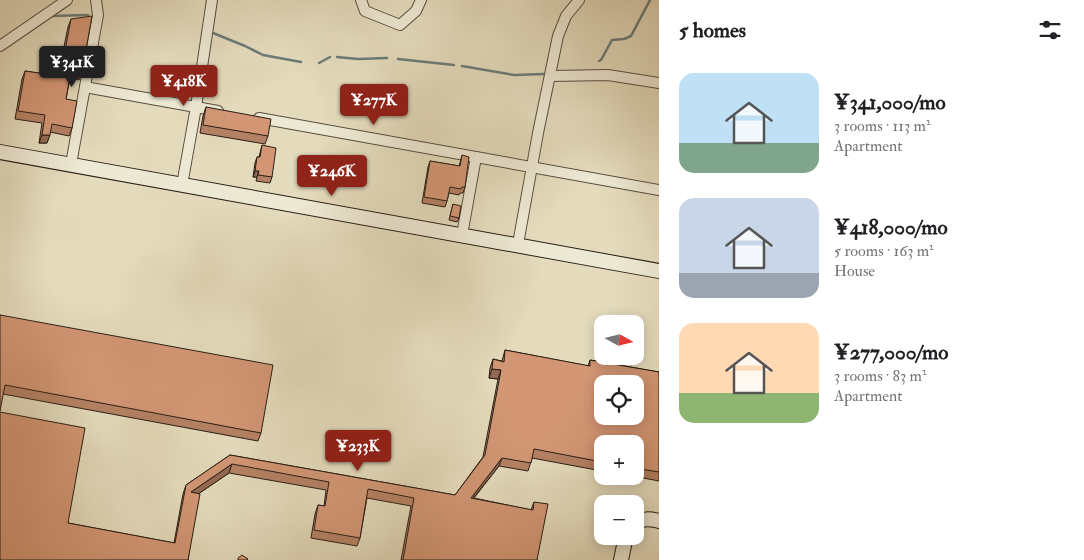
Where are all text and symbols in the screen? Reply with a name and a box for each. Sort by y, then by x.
icon: filters [1036,16,1064,44]
text: 5 homes [679,17,746,44]
pin: ¥341K [37,46,107,88]
text: ¥341K [50,52,94,72]
pin: ¥418K [149,64,219,107]
text: ¥418K [161,71,207,91]
pin: ¥277K [339,84,409,126]
text: ¥341,000/mo [834,89,946,116]
text: ¥277K [351,90,397,110]
icon: home [719,93,779,153]
text: 3 rooms · 113 m² [834,116,930,136]
text: Apartment [834,136,902,156]
pin: ¥246K [297,154,367,197]
text: ¥246K [308,161,356,181]
text: ¥418,000/mo [834,214,948,241]
icon: home [719,218,779,278]
text: 5 rooms · 163 m² [834,241,934,261]
text: House [834,261,875,281]
north arrow [594,315,644,365]
map controls [594,315,644,545]
text: ¥277,000/mo [834,339,948,366]
icon: home [719,343,779,403]
text: 3 rooms · 83 m² [834,366,927,386]
button: locate [594,375,644,425]
text: Apartment [834,386,902,406]
pin: ¥233K [323,430,393,472]
button: + [594,435,644,485]
text: ¥233K [336,436,380,456]
button: − [594,495,644,545]

